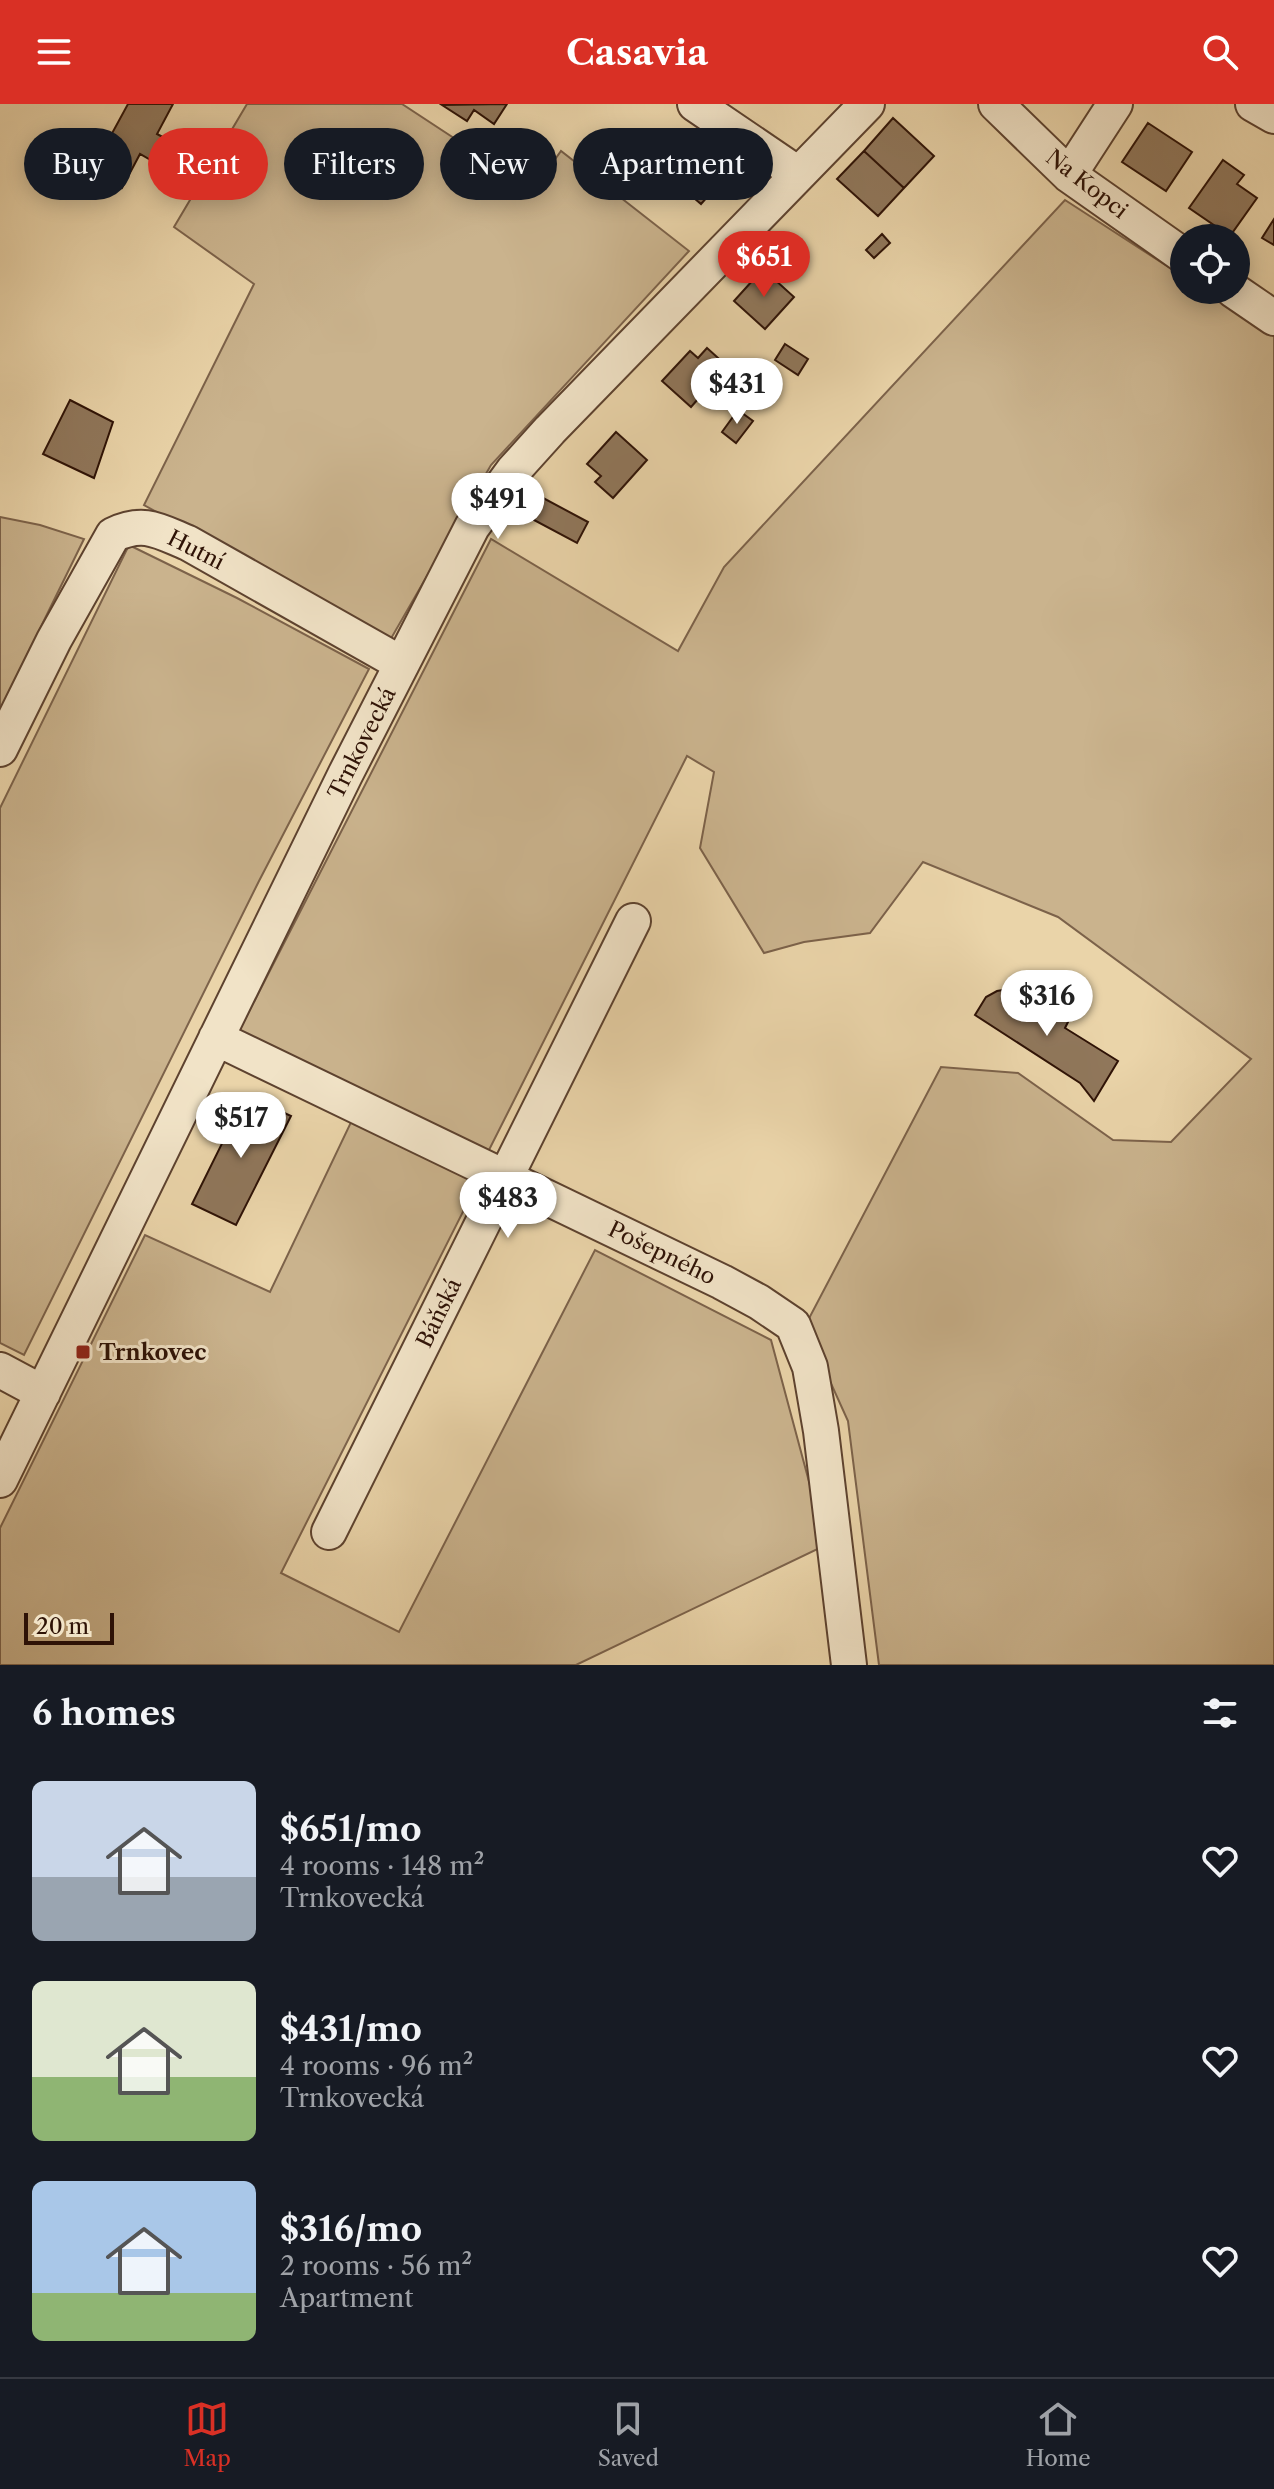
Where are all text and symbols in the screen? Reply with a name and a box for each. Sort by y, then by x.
icon: menu [32,30,76,74]
text: Casavia [566,30,708,74]
icon: search [1198,30,1242,74]
chip: Buy [24,128,132,200]
chip: Rent [148,128,268,200]
chip: Filters [284,128,424,200]
chip: New [440,128,557,200]
chip: Apartment [573,128,773,200]
street label: Na Kopci [1041,144,1134,225]
map controls [1170,224,1250,304]
button: locate [1170,224,1250,304]
pin: $651 [717,231,811,299]
text: $651 [736,241,792,273]
pin: $431 [690,358,784,426]
text: $431 [709,368,765,400]
pin: $491 [451,473,545,541]
text: $491 [469,483,527,515]
street label: Hutní [163,524,229,576]
street label: Trnkovecká [322,682,402,803]
pin: $316 [1000,970,1094,1038]
text: $316 [1019,980,1075,1012]
pin: $517 [194,1092,288,1160]
text: $517 [214,1102,268,1134]
pin: $483 [461,1172,555,1240]
text: $483 [478,1182,538,1214]
street label: Pošepného [604,1215,720,1291]
street label: Báňská [411,1274,468,1352]
place label: Trnkovec [99,1339,206,1366]
marker: Trnkovec [74,1343,92,1361]
scale bar [24,1609,114,1645]
text: 20 m [36,1613,89,1640]
icon: filters [1198,1691,1242,1735]
text: 6 homes [32,1692,176,1734]
text: $651/mo [280,1808,422,1850]
icon: home [96,1813,192,1909]
icon: heart [1198,1839,1242,1883]
text: 4 rooms · 148 m² [280,1850,484,1882]
text: Trnkovecká [280,1882,424,1914]
text: $431/mo [280,2008,422,2050]
icon: home [96,2013,192,2109]
icon: heart [1198,2039,1242,2083]
text: 4 rooms · 96 m² [280,2050,473,2082]
text: Trnkovecká [280,2082,424,2114]
text: $316/mo [280,2208,422,2250]
icon: home [96,2213,192,2309]
icon: heart [1198,2239,1242,2283]
text: 2 rooms · 56 m² [280,2250,472,2282]
text: Apartment [280,2282,413,2314]
tab: Map [184,2397,231,2472]
tab: Saved [598,2397,659,2472]
tab: Home [1026,2397,1090,2472]

